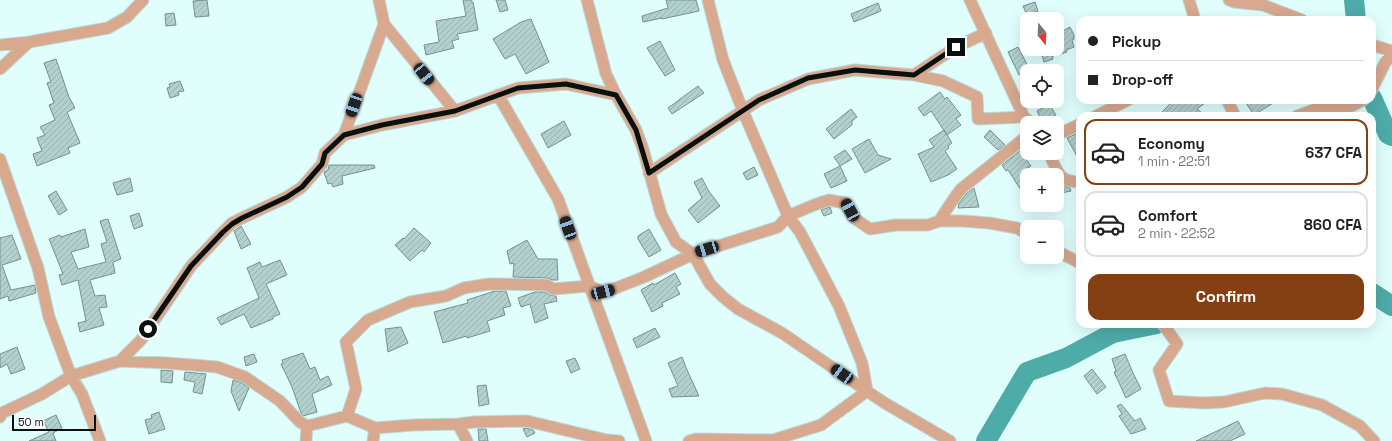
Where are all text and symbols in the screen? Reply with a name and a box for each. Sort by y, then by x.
north arrow [1020,12,1064,56]
map controls [1020,12,1064,264]
text: Pickup [1112,32,1161,51]
route end [947,38,965,56]
car [412,61,436,87]
button: locate [1020,64,1064,108]
text: Drop-off [1112,70,1173,89]
car [344,92,364,118]
button: layers [1020,116,1064,160]
icon: car [1090,134,1126,170]
text: Economy [1138,134,1205,153]
text: 637 CFA [1305,143,1362,162]
text: 1 min · 22:51 [1138,153,1210,170]
button: + [1020,168,1064,212]
car [839,197,861,223]
icon: car [1090,206,1126,242]
text: Comfort [1138,206,1198,225]
car [558,215,578,241]
text: 860 CFA [1304,215,1362,234]
button: − [1020,220,1064,264]
text: 2 min · 22:52 [1138,225,1215,242]
car [694,240,720,258]
button: Confirm [1088,274,1364,320]
car [590,283,616,301]
route start [139,320,157,338]
car [829,362,855,386]
scale bar [12,413,96,432]
text: 50 m [18,415,44,429]

